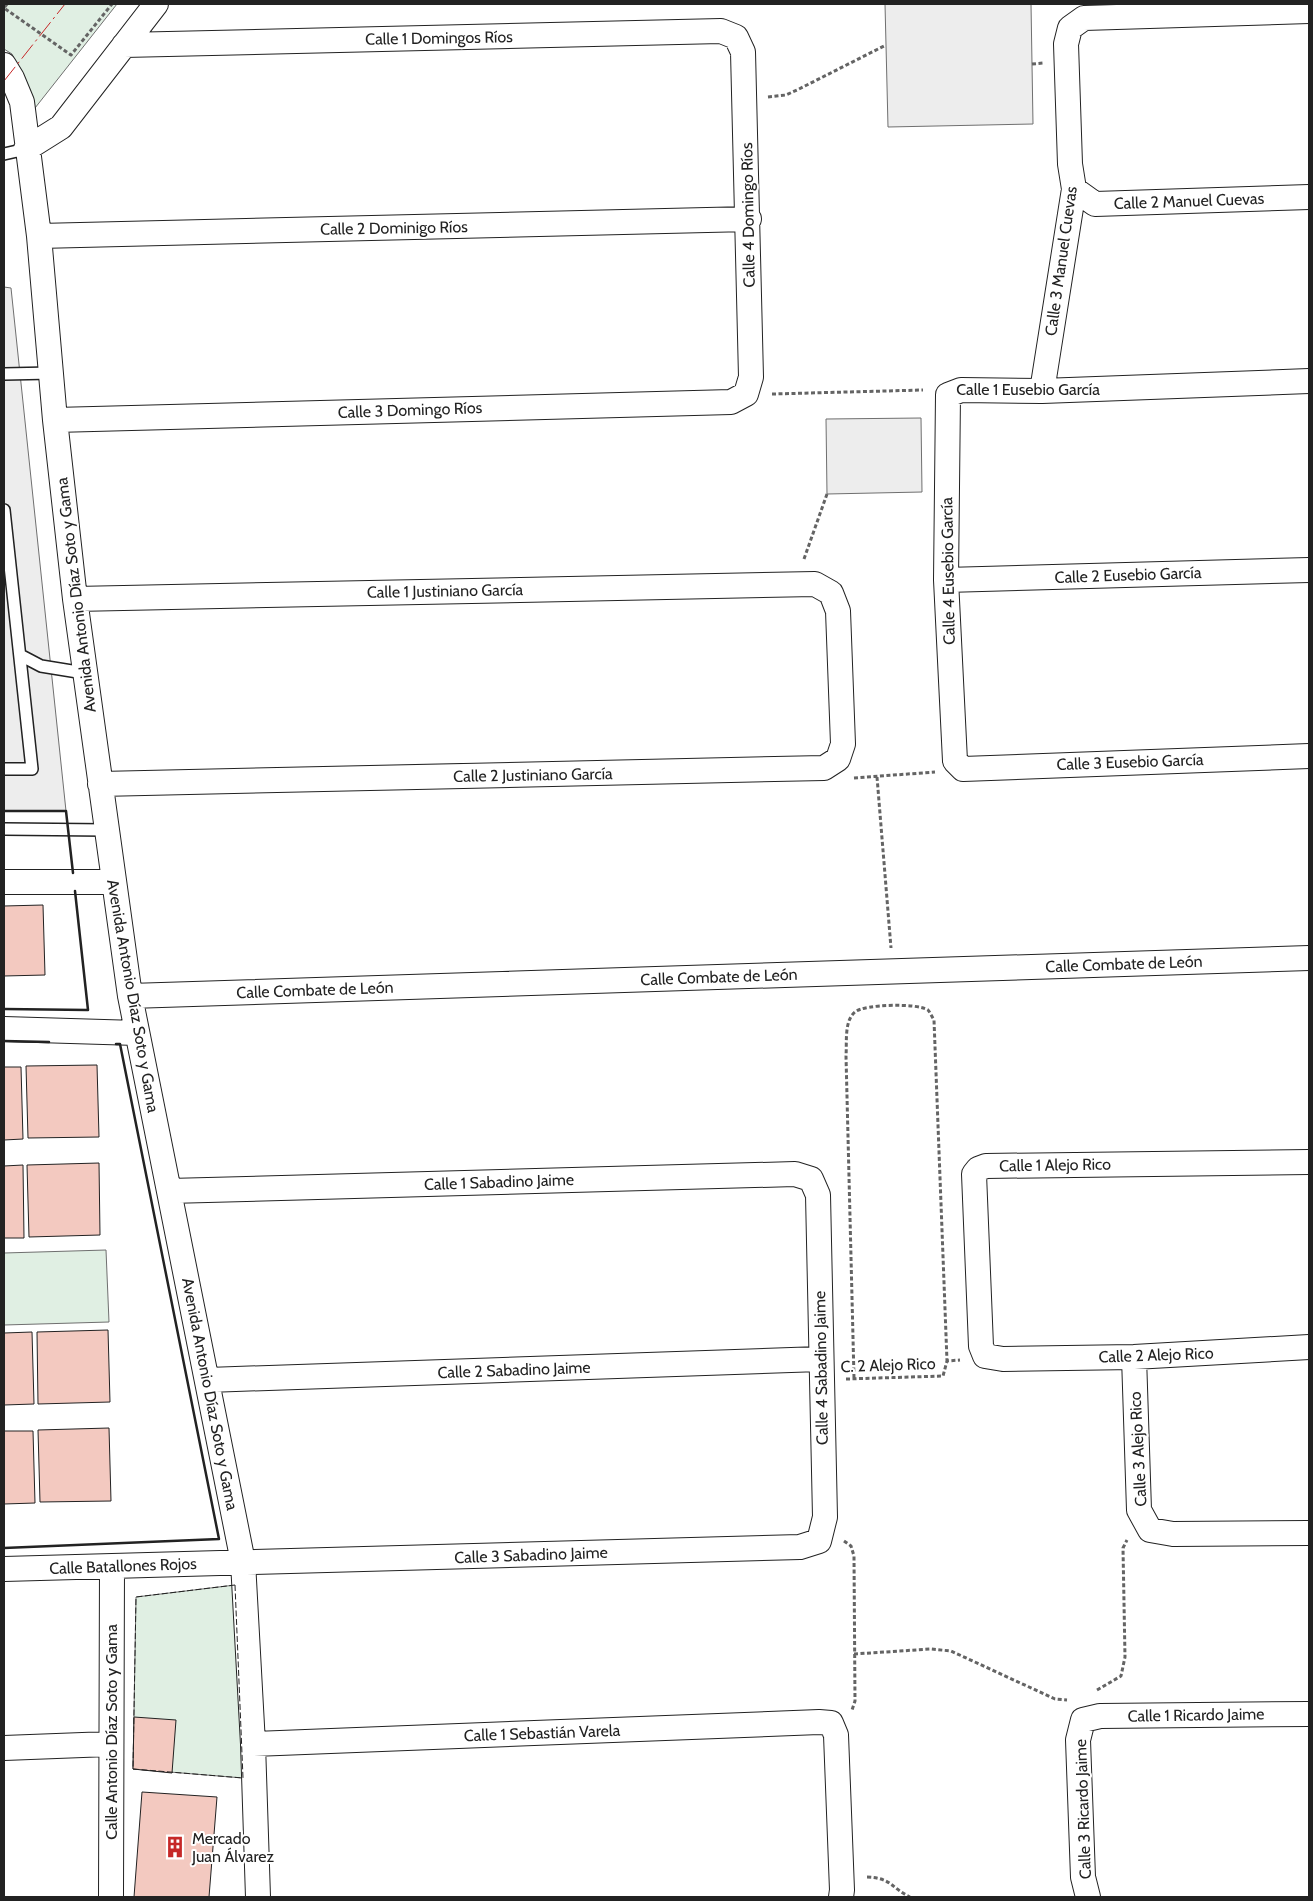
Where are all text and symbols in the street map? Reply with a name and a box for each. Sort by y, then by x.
street label: Calle 1 Domingos Ríos [365,27,513,49]
street label: Calle 4 Domingo Ríos [737,142,759,288]
street label: Calle 3 Manuel Cuevas [1041,185,1081,337]
street label: Calle 2 Manuel Cuevas [1113,189,1265,213]
street label: Calle 2 Dominigo Ríos [320,217,468,239]
street label: Calle 1 Eusebio García [956,380,1100,399]
street label: Calle 3 Domingo Ríos [337,398,483,422]
street label: Avenida Antonio Díaz Soto y Gama [52,476,100,714]
street label: Calle 4 Eusebio García [937,497,959,645]
street label: Calle 2 Eusebio García [1054,563,1202,587]
street label: Calle 1 Justiniano García [367,580,524,602]
street label: Calle 3 Eusebio García [1056,750,1204,774]
street label: Calle 2 Justiniano García [453,764,613,786]
street label: Avenida Antonio Díaz Soto y Gama [103,878,163,1114]
street label: Calle Combate de León [1045,952,1203,976]
street label: Calle Combate de León [640,965,798,989]
street label: Calle Combate de León [236,978,394,1002]
street label: Calle 1 Alejo Rico [999,1155,1111,1175]
street label: Calle 1 Sabadino Jaime [424,1170,574,1194]
street label: Avenida Antonio Díaz Soto y Gama [178,1276,242,1512]
street label: Calle 4 Sabadino Jaime [810,1291,832,1445]
street label: Calle 2 Alejo Rico [1098,1343,1214,1367]
street label: C. 2 Alejo Rico [840,1354,936,1376]
street label: Calle 2 Sabadino Jaime [437,1358,591,1382]
street label: Calle 3 Alejo Rico [1125,1391,1151,1507]
street label: Calle 3 Sabadino Jaime [454,1543,608,1567]
street label: Calle Batallones Rojos [49,1554,197,1578]
street label: Calle Antonio Díaz Soto y Gama [102,1624,121,1840]
street label: Calle 1 Ricardo Jaime [1127,1704,1265,1726]
street label: Calle 1 Sebastián Varela [463,1721,621,1745]
street label: Calle 3 Ricardo Jaime [1071,1739,1095,1879]
place label: Mercado Juan Álvarez [191,1829,274,1866]
building icon: Mercado Juan Álvarez [162,1834,188,1860]

